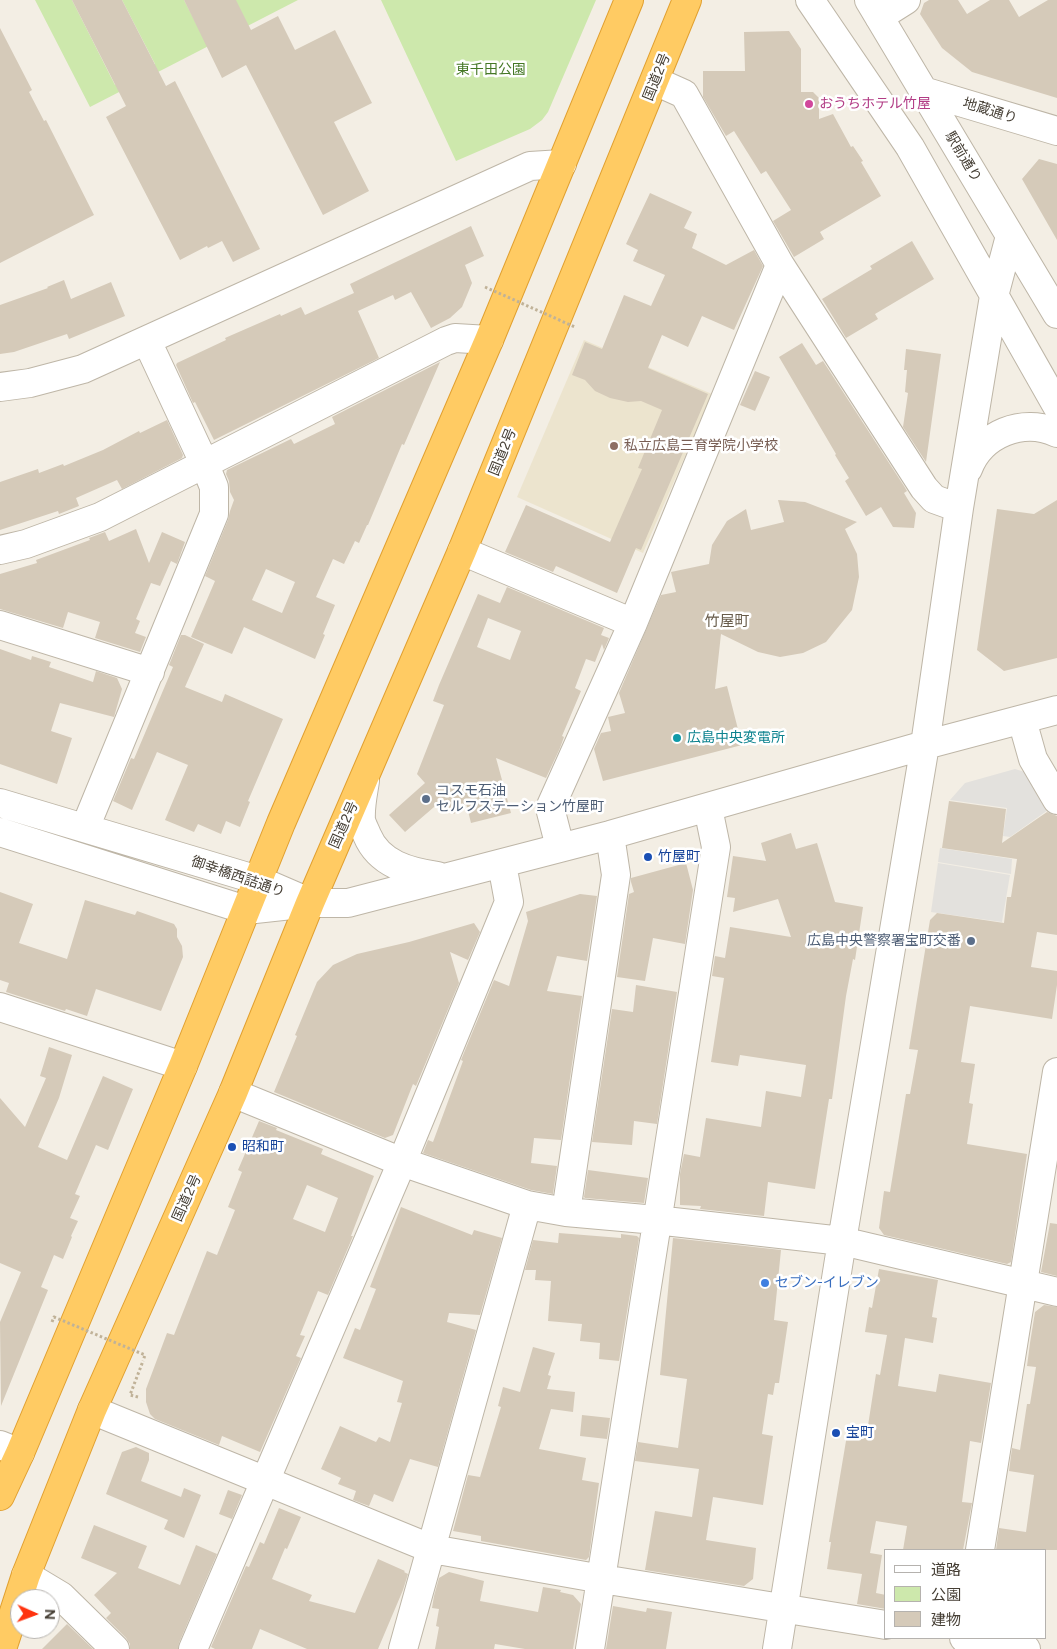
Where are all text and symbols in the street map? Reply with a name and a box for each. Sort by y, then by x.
street label: 国道2号 [640,51,674,103]
park label: 東千田公園 [456,62,526,78]
street label: 地蔵通り [961,95,1019,127]
place label: おうちホテル竹屋 [819,96,931,112]
marker: おうちホテル竹屋 [803,98,815,110]
street label: 駅前通り [941,129,985,185]
street label: 国道2号 [486,426,520,478]
place label: 私立広島三育学院小学校 [624,438,778,454]
marker: 私立広島三育学院小学校 [608,440,620,452]
district label: 竹屋町 [705,613,749,631]
place label: 広島中央変電所 [687,730,785,746]
marker: 広島中央変電所 [671,732,683,744]
place label: コスモ石油 セルフステーション竹屋町 [436,783,604,816]
marker: コスモ石油 セルフステーション竹屋町 [420,793,432,805]
street label: 国道2号 [326,799,362,851]
place label: 竹屋町 [658,849,700,865]
marker: 竹屋町 [642,851,654,863]
street label: 御幸橋西詰通り [189,853,287,901]
place label: 広島中央警察署宝町交番 [807,933,961,949]
marker: 広島中央警察署宝町交番 [965,935,977,947]
place label: 昭和町 [242,1139,284,1155]
marker: 昭和町 [226,1141,238,1153]
street label: 国道2号 [169,1172,205,1224]
place label: セブン-イレブン [775,1275,879,1291]
marker: セブン-イレブン [759,1277,771,1289]
place label: 宝町 [846,1425,874,1441]
marker: 宝町 [830,1427,842,1439]
legend [884,1549,1047,1639]
text: 道路 [931,1561,961,1579]
text: 公園 [931,1586,961,1604]
north arrow [10,1589,60,1639]
text: N [41,1609,58,1620]
text: 建物 [931,1611,961,1629]

